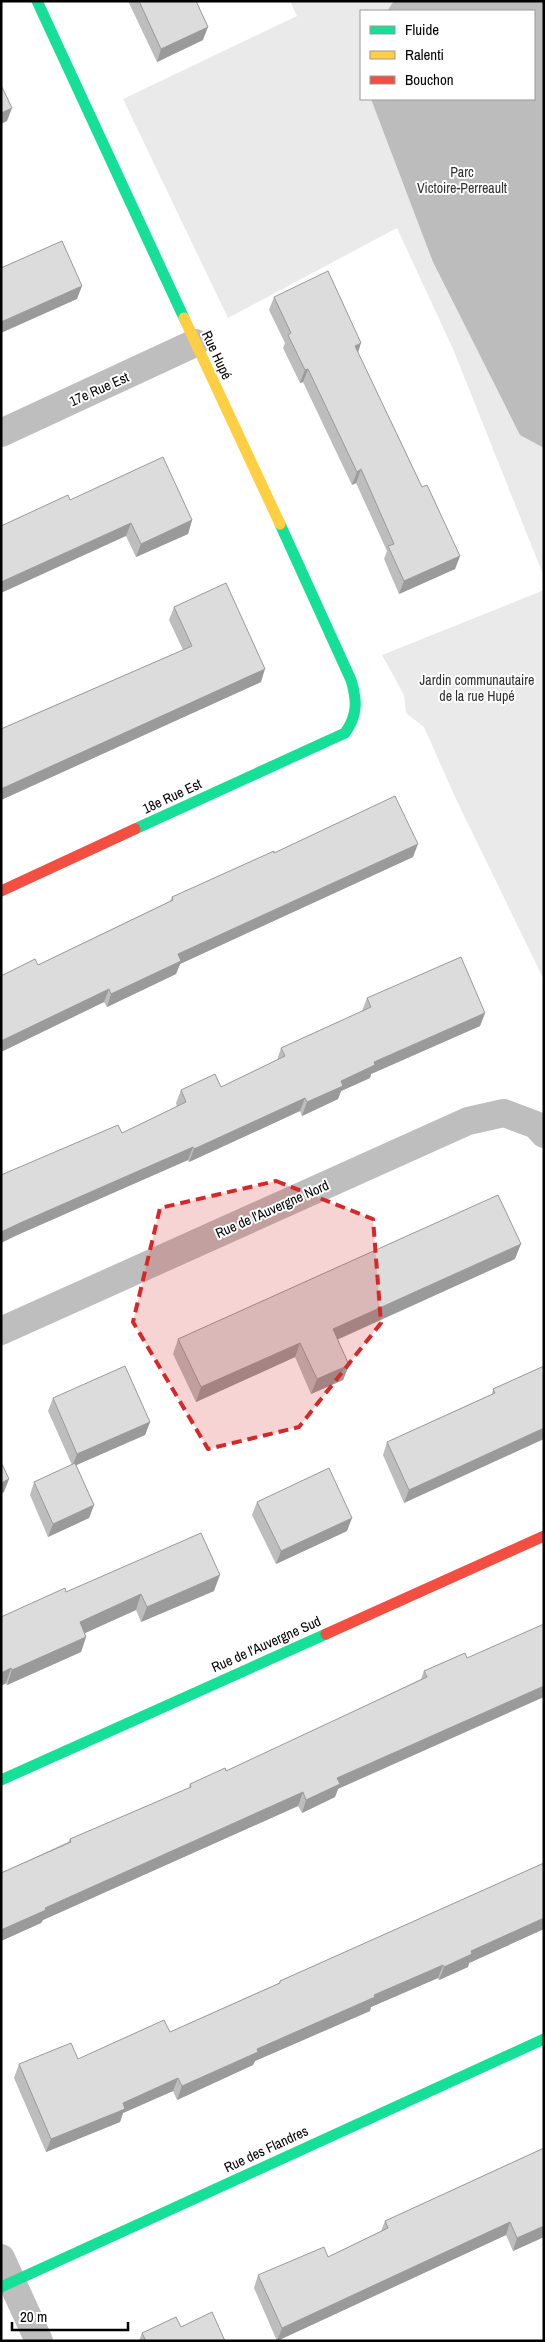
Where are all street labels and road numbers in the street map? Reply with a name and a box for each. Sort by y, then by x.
street label: Rue Hupé [198,328,236,382]
street label: 17e Rue Est [66,368,132,410]
street label: 18e Rue Est [140,774,204,818]
street label: Rue de l'Auvergne Nord [213,1176,331,1242]
street label: Rue de l'Auvergne Sud [209,1612,323,1676]
street label: Rue des Flandres [221,2122,311,2176]

